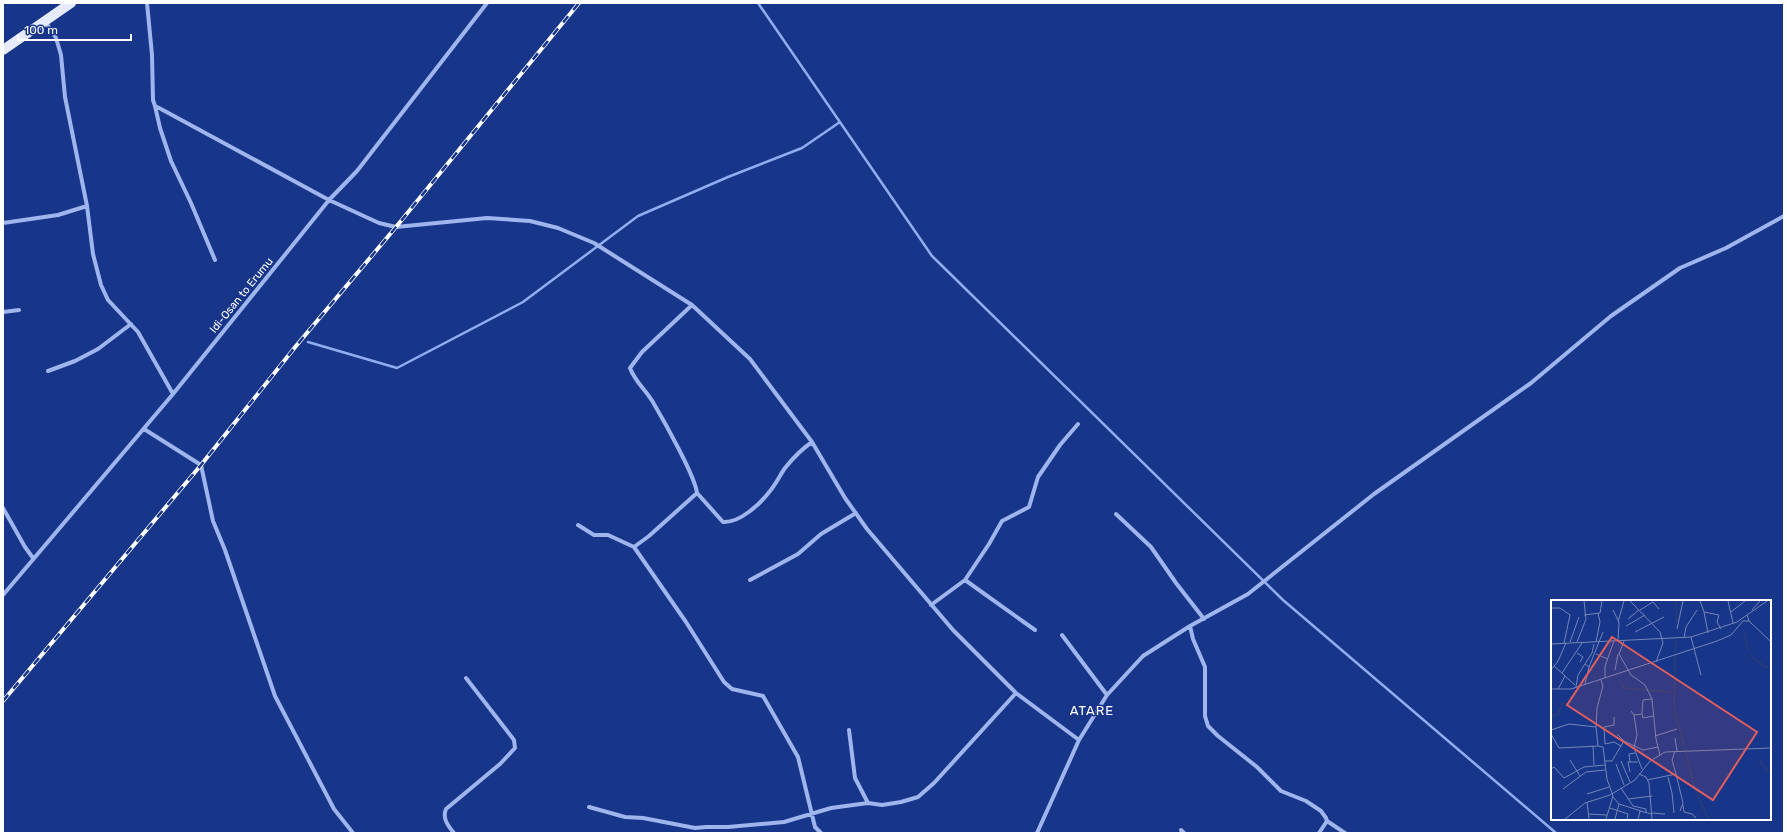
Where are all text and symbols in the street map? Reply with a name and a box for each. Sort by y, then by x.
scale bar [18,16,131,42]
text: 100 m [24,23,58,37]
street label: Idi-Osan to Erumu [207,255,276,336]
inset map [1551,600,1771,820]
district label: ATARE [1070,703,1114,718]

